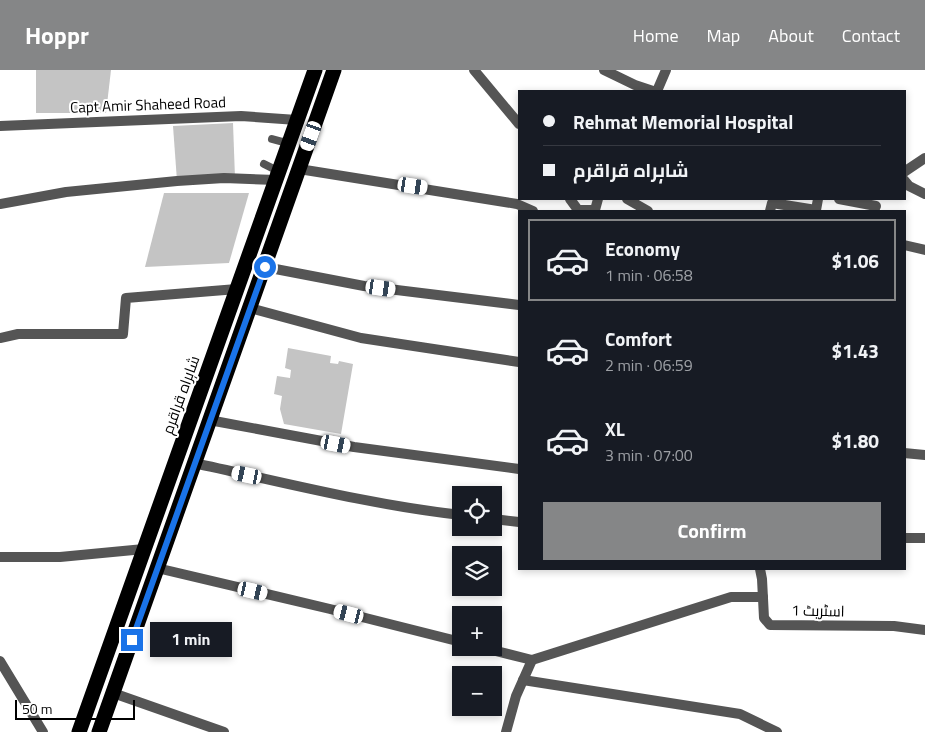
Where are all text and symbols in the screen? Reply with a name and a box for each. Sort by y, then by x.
text: Hoppr [25,17,89,53]
text: Home [633,22,679,49]
text: Map [707,22,740,49]
text: About [768,22,814,49]
text: Contact [842,22,900,49]
street label: Capt Amir Shaheed Road [70,90,226,119]
text: Rehmat Memorial Hospital [573,107,793,136]
car [298,119,323,153]
text: شاہراہ قراقرم [573,155,688,184]
car [397,176,428,196]
text: Economy [605,234,680,263]
icon: car [545,238,590,283]
text: $1.06 [832,246,879,275]
route start [254,256,276,278]
text: 1 min · 06:58 [605,263,693,287]
car [365,278,396,298]
text: Comfort [605,324,672,353]
icon: car [545,328,590,373]
text: $1.43 [832,336,879,365]
street label: شاہراہ قراقرم [156,352,205,437]
text: 2 min · 06:59 [605,353,693,377]
text: XL [605,414,625,443]
icon: car [545,418,590,463]
text: $1.80 [832,426,879,455]
car [319,434,352,454]
text: 3 min · 07:00 [605,443,693,467]
car [230,465,263,485]
map controls [452,486,502,716]
button: locate [452,486,502,536]
button: Confirm [543,502,881,560]
button: layers [452,546,502,596]
car [236,580,269,602]
street label: اسٹریٹ 1 [791,599,845,622]
car [332,603,365,625]
button: + [452,606,502,656]
callout: 1 min [150,622,232,658]
text: 1 min [172,627,210,651]
route end [121,629,143,651]
button: − [452,666,502,716]
scale bar [15,697,135,720]
text: 50 m [22,698,52,719]

